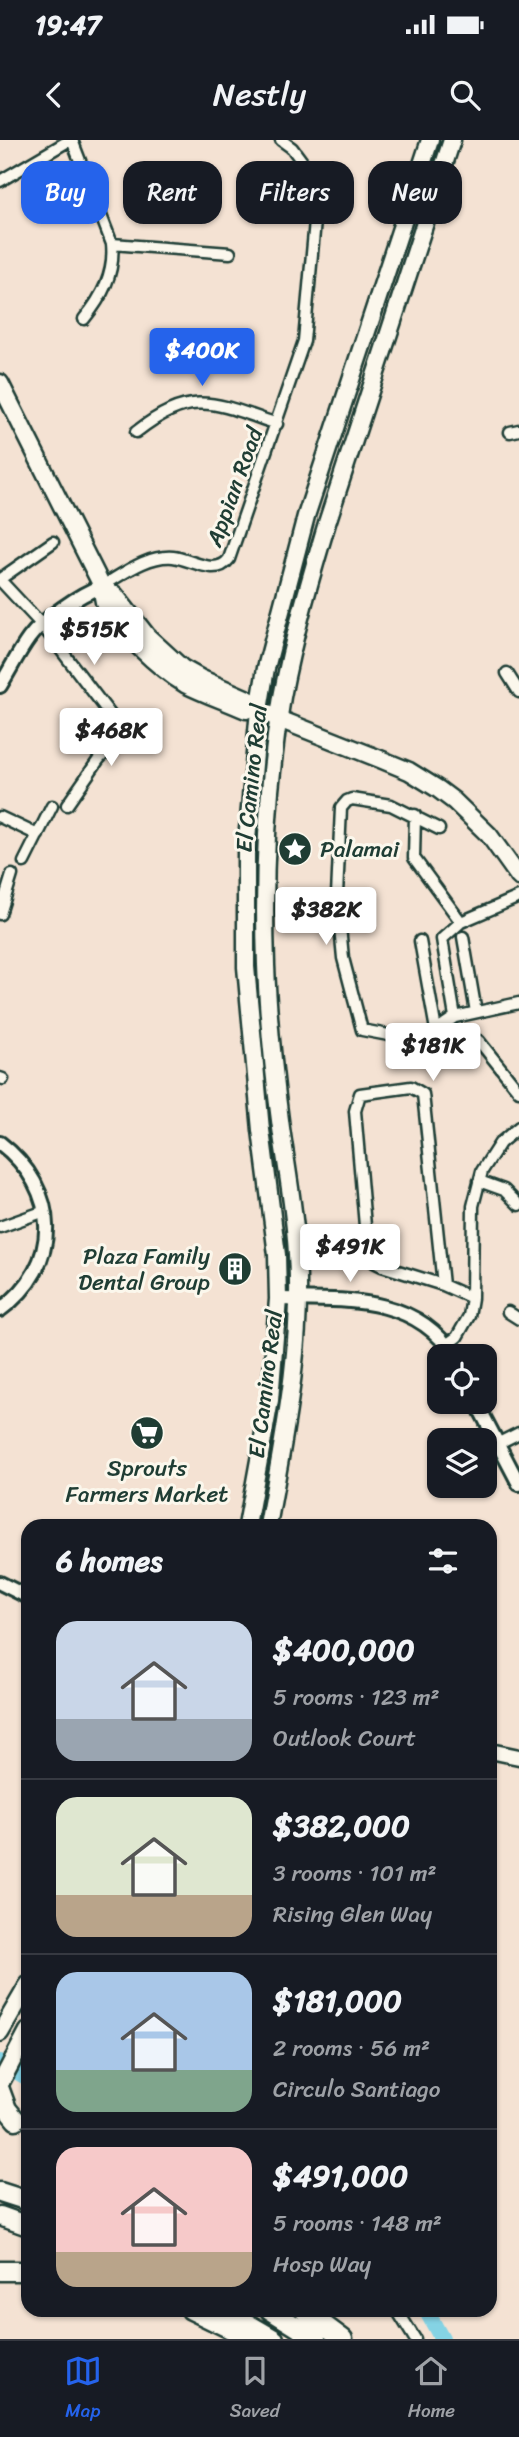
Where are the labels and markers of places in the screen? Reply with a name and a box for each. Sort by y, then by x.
pin: $400K [153,328,251,388]
pin: $515K [45,608,143,667]
pin: $468K [62,708,160,768]
place label: Palamai [320,829,400,870]
place icon: Palamai [276,830,314,868]
pin: $382K [277,888,375,947]
pin: $181K [384,1024,482,1083]
pin: $491K [301,1224,399,1284]
place label: Plaza Family Dental Group [78,1236,210,1303]
building icon: Plaza Family Dental Group [216,1250,254,1288]
supermarket icon: Sprouts Farmers Market [128,1414,166,1452]
place label: Sprouts Farmers Market [66,1448,228,1515]

